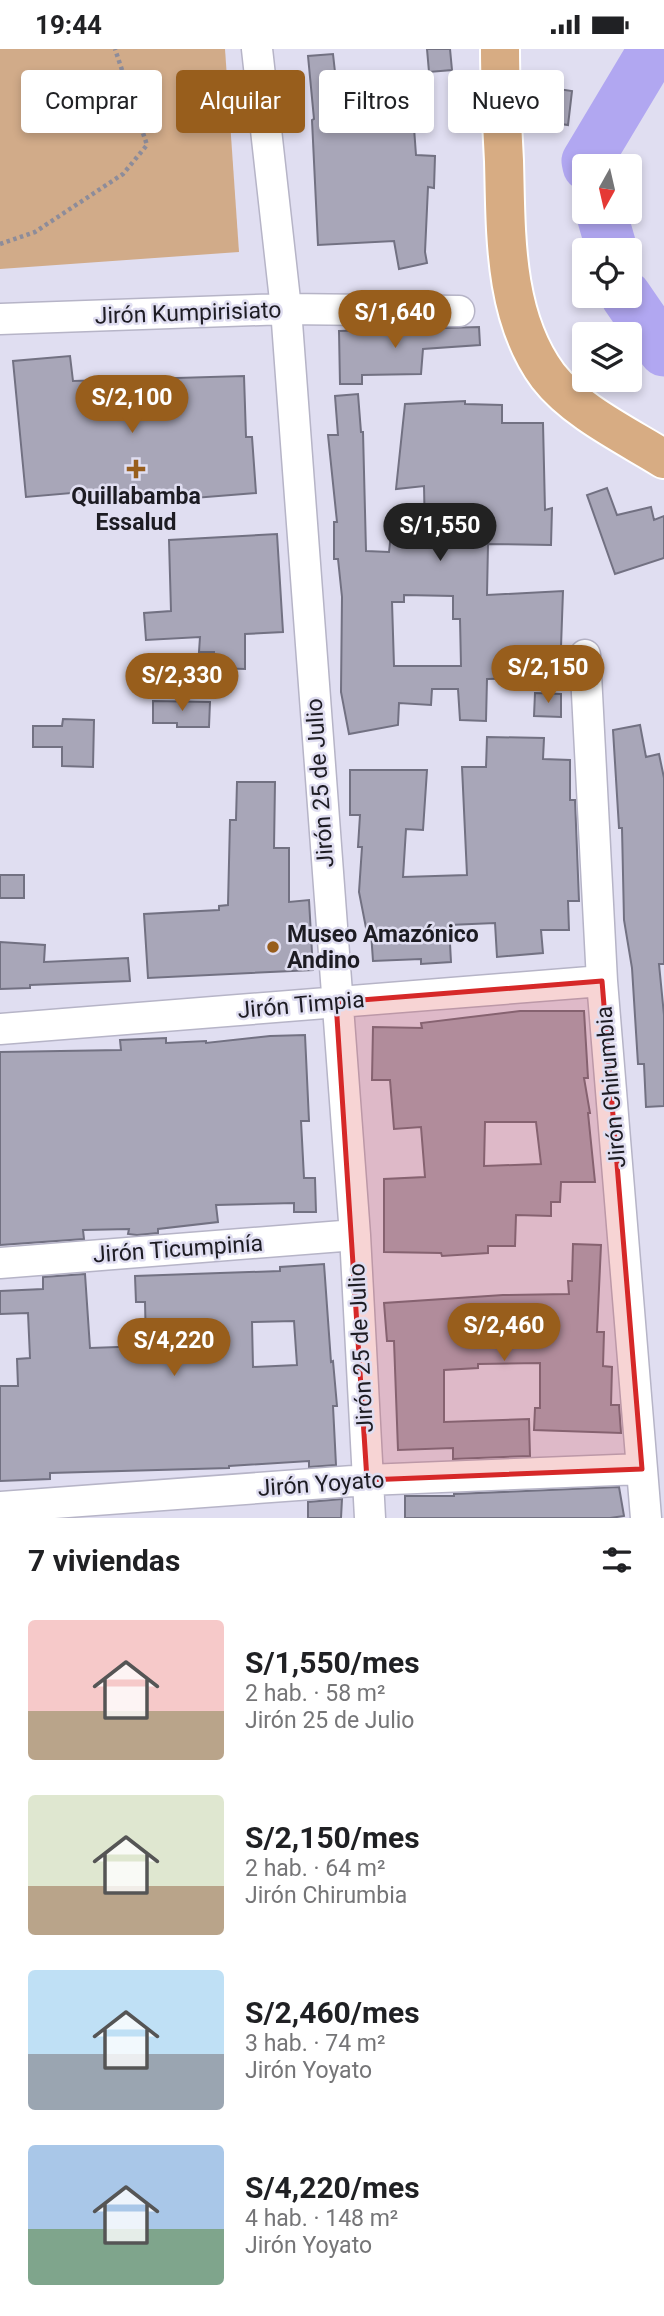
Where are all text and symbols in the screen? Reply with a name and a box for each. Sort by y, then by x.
text: 19:44 [35,10,102,40]
chip: Comprar [21,70,162,133]
chip: Alquilar [176,70,305,133]
chip: Filtros [319,70,434,133]
chip: Nuevo [448,70,564,133]
north arrow [572,154,642,224]
map controls [572,154,642,392]
button: locate [572,238,642,308]
pin: S/1,640 [330,291,460,350]
street label: Jirón Kumpirisiato [94,296,282,330]
text: S/1,640 [354,299,436,326]
button: layers [572,322,642,392]
pin: S/2,100 [67,375,197,435]
text: S/2,100 [91,384,173,411]
marker: Quillabamba Essalud [126,459,146,479]
place label: Quillabamba Essalud [71,483,201,536]
pin: S/1,550 [375,503,505,563]
text: S/1,550 [399,512,481,539]
pin: S/2,150 [483,645,613,705]
pin: S/2,330 [117,653,247,713]
text: S/2,150 [507,654,589,681]
text: S/2,330 [141,662,223,689]
street label: Jirón 25 de Julio [301,698,339,868]
place label: Museo Amazónico Andino [287,921,479,974]
marker: Museo Amazónico Andino [265,939,281,955]
street label: Jirón Timpia [236,986,366,1024]
street label: Jirón Chirumbia [590,1005,632,1169]
street label: Jirón Ticumpinía [92,1230,264,1268]
street label: Jirón 25 de Julio [343,1263,379,1433]
pin: S/2,460 [439,1303,569,1363]
text: S/2,460 [463,1312,545,1339]
pin: S/4,220 [109,1319,239,1378]
text: S/4,220 [133,1327,215,1354]
street label: Jirón Yoyato [257,1466,385,1502]
icon: filters [598,1541,636,1579]
text: 7 viviendas [28,1543,180,1578]
text: S/1,550/mes [245,1645,420,1680]
icon: home [84,1648,168,1732]
text: 2 hab. · 58 m² [245,1680,385,1707]
text: Jirón 25 de Julio [245,1707,414,1734]
text: S/2,150/mes [245,1820,420,1855]
icon: home [84,1823,168,1907]
text: 2 hab. · 64 m² [245,1855,385,1882]
text: Jirón Chirumbia [245,1882,407,1909]
text: S/2,460/mes [245,1995,420,2030]
icon: home [84,1998,168,2082]
text: 3 hab. · 74 m² [245,2030,385,2057]
text: Jirón Yoyato [245,2057,372,2084]
text: S/4,220/mes [245,2170,420,2205]
icon: home [84,2173,168,2257]
text: 4 hab. · 148 m² [245,2205,398,2232]
text: Jirón Yoyato [245,2232,372,2259]

